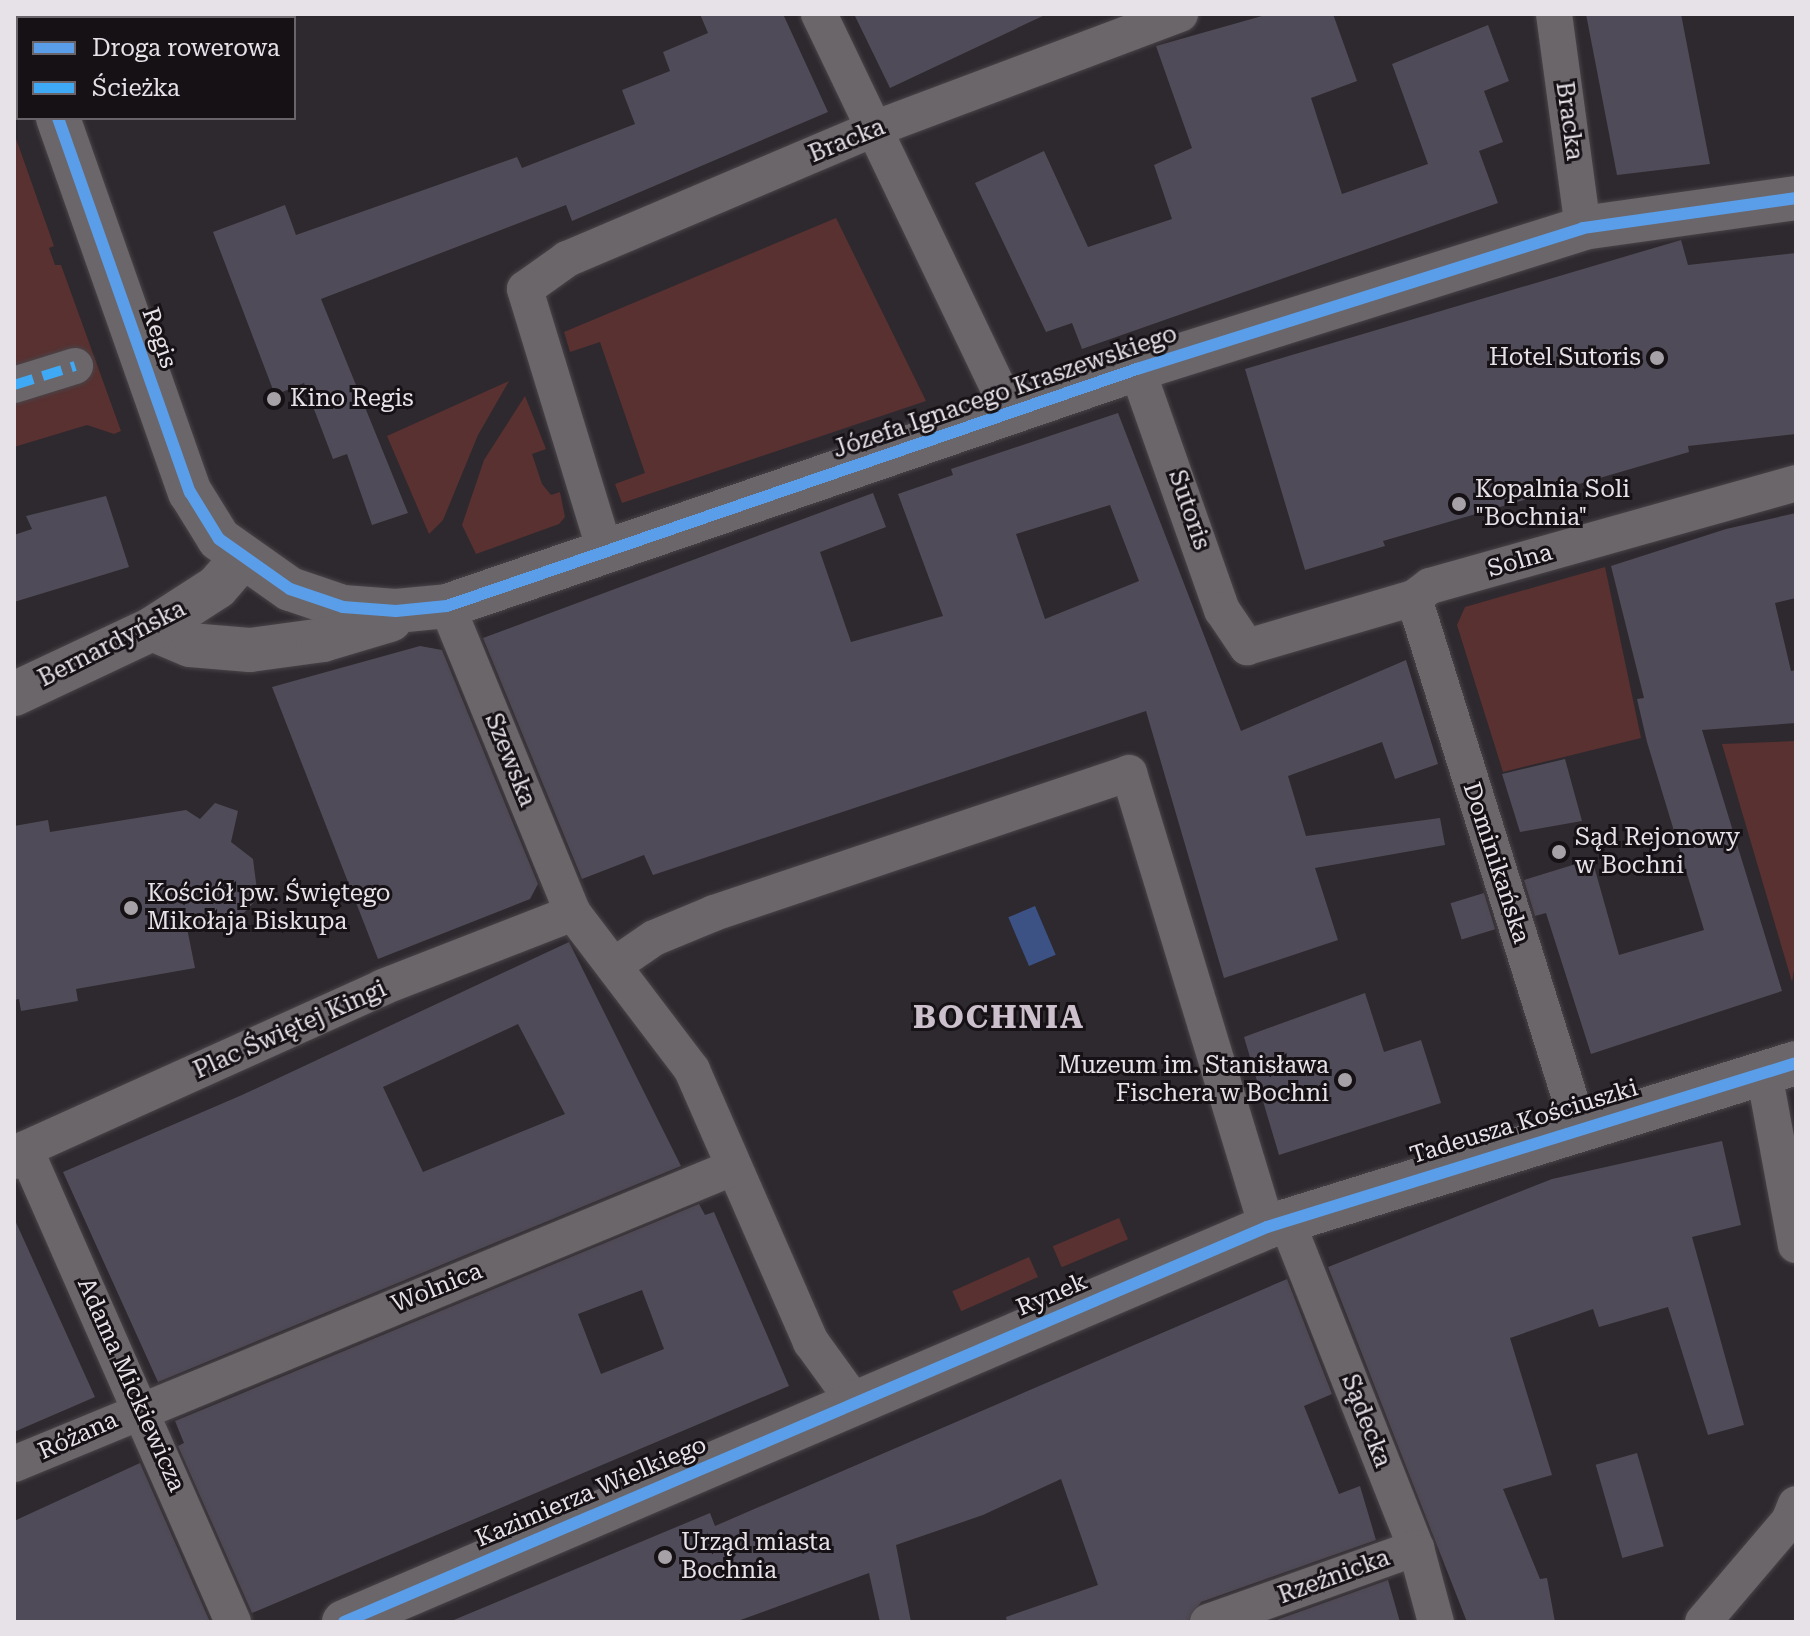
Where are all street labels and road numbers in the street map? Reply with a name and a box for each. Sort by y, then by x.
street label: Bracka [1549,80,1589,162]
street label: Bracka [805,113,889,169]
street label: Regis [135,304,183,372]
street label: Józefa Ignacego Kraszewskiego [829,319,1181,465]
street label: Sutoris [1162,466,1216,554]
street label: Solna [1484,538,1556,584]
street label: Bernardyńska [34,595,190,693]
street label: Szewska [478,709,542,811]
street label: Dominikańska [1456,779,1536,947]
street label: Plac Świętej Kingi [189,975,391,1085]
street label: Tadeusza Kościuszki [1407,1074,1641,1170]
street label: Wolnica [388,1257,486,1319]
street label: Rynek [1012,1267,1092,1323]
street label: Adama Mickiewicza [71,1274,191,1496]
street label: Sądecka [1335,1370,1397,1472]
street label: Różana [34,1406,122,1466]
street label: Kazimierza Wielkiego [471,1430,711,1554]
street label: Rzeźnicka [1274,1544,1394,1610]

